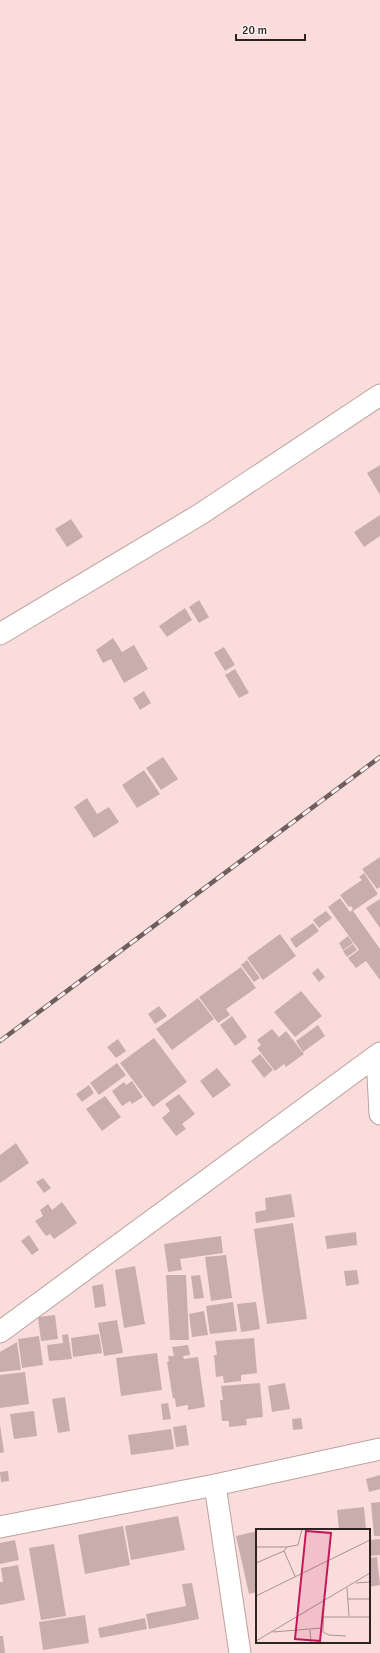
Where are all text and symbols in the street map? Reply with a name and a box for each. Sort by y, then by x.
scale bar [236,16,305,42]
text: 20 m [242,23,267,38]
inset map [256,1529,370,1643]

